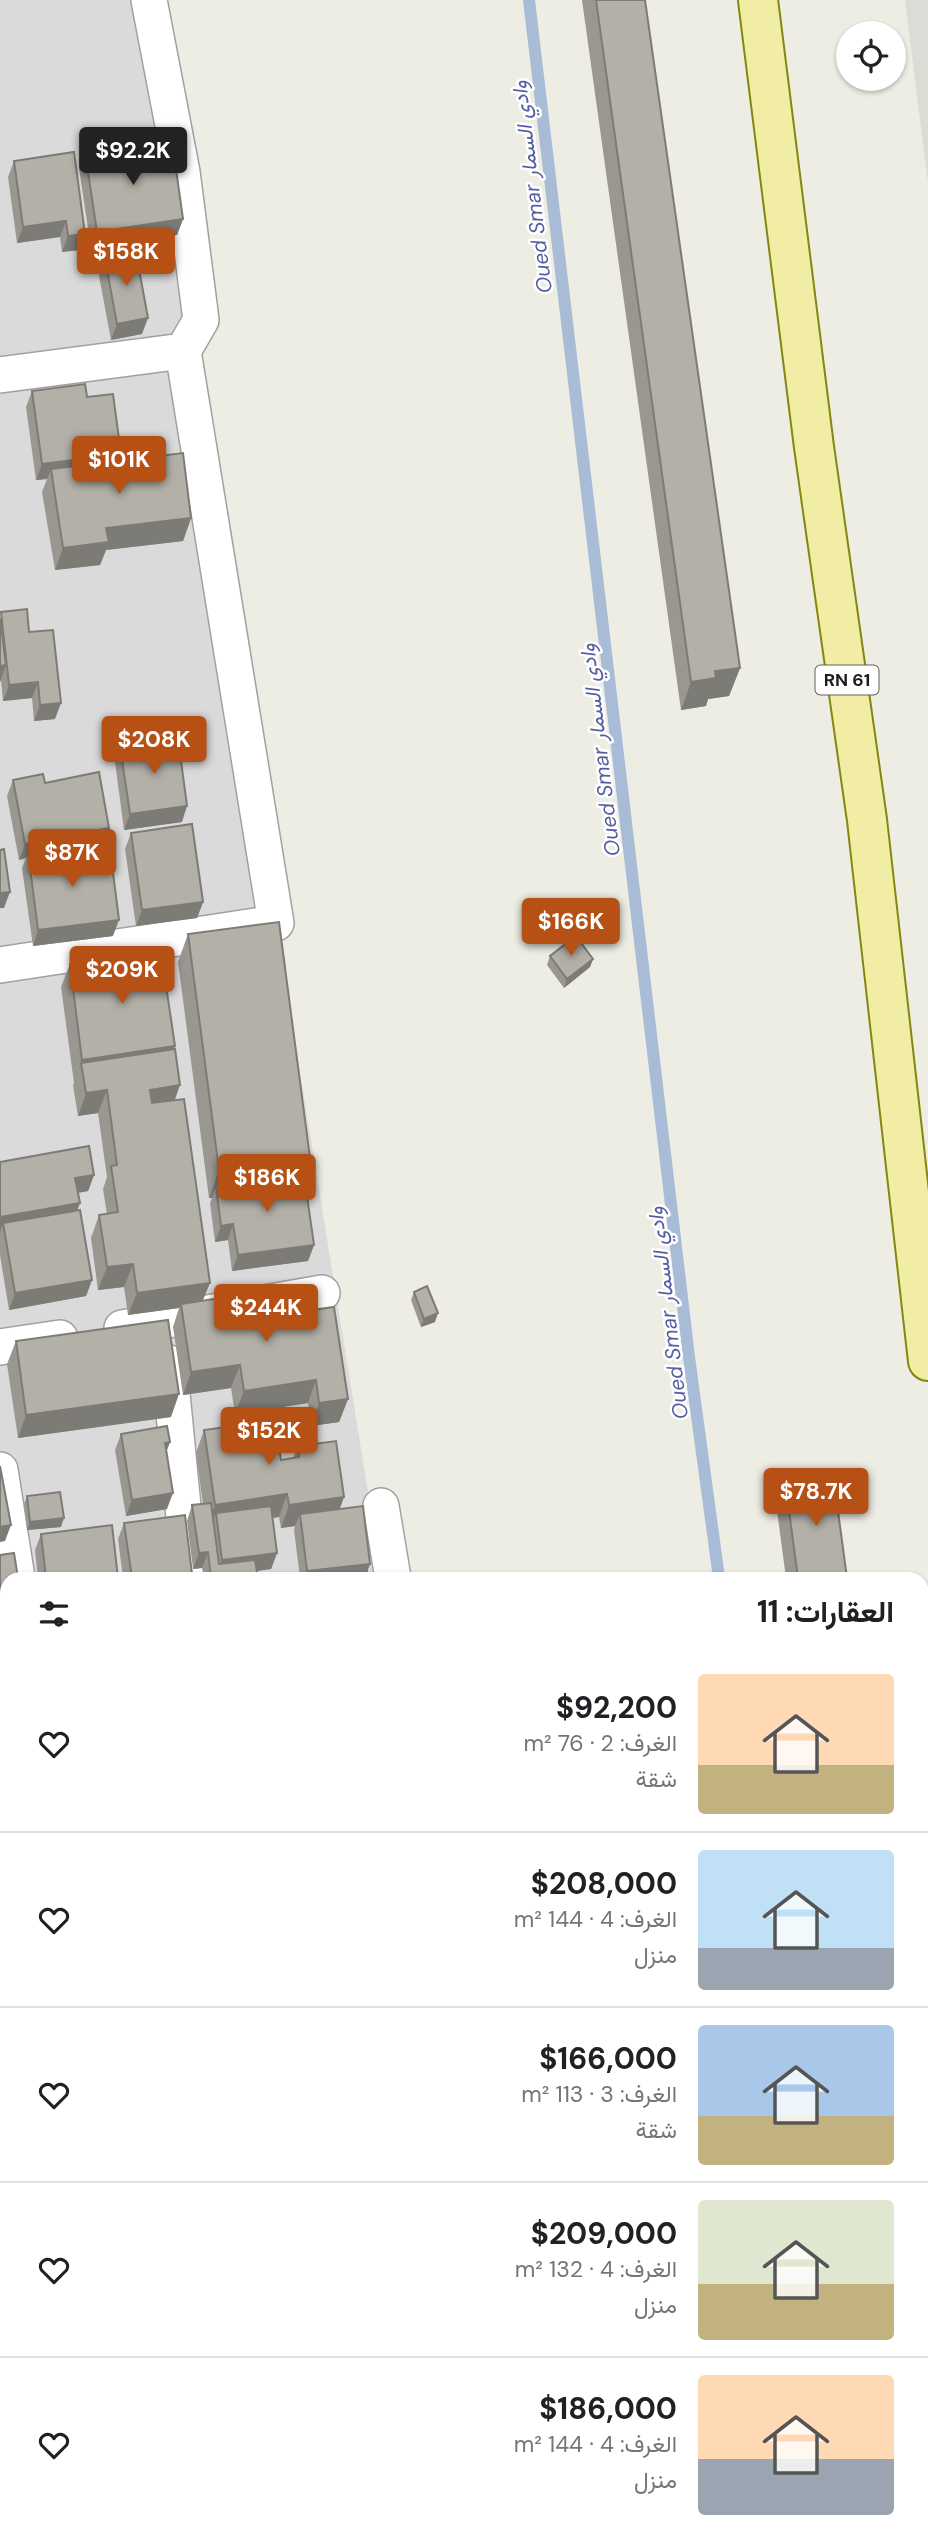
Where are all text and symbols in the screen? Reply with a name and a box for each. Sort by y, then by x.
map controls [836,21,906,91]
button: locate [836,21,906,91]
water label: Oued Smar وادي السمار [505,78,562,295]
pin: $92.2K [76,128,190,187]
text: $92.2K [95,135,171,165]
pin: $158K [77,229,175,288]
text: $158K [93,236,159,266]
pin: $101K [70,436,168,496]
text: $101K [88,444,150,474]
water label: Oued Smar وادي السمار [573,641,630,858]
road number: RN 61 [816,666,878,694]
pin: $208K [105,716,203,776]
text: $208K [118,724,190,754]
pin: $87K [31,830,113,889]
text: $87K [44,837,100,867]
pin: $166K [522,898,620,958]
text: $166K [538,906,604,936]
pin: $209K [73,946,171,1006]
text: $209K [86,954,158,984]
pin: $186K [218,1154,316,1214]
text: $186K [234,1162,300,1192]
water label: Oued Smar وادي السمار [641,1204,698,1421]
pin: $244K [217,1284,315,1344]
text: $244K [230,1292,302,1322]
pin: $152K [220,1408,318,1467]
text: $152K [237,1415,301,1445]
pin: $78.7K [759,1468,873,1528]
text: $78.7K [779,1476,853,1506]
text: العقارات: 11 [757,1592,894,1631]
icon: filters [35,1595,73,1633]
text: $92,200 [556,1688,677,1727]
icon: home [754,1702,838,1786]
icon: heart [35,1725,73,1763]
text: الغرف: 2 · 76 m² [523,1728,677,1758]
text: شقة [635,1764,677,1794]
text: $208,000 [531,1864,677,1903]
icon: home [754,1878,838,1962]
icon: heart [35,1901,73,1939]
text: الغرف: 4 · 144 m² [514,1904,677,1934]
text: منزل [634,1940,677,1970]
text: $166,000 [539,2039,677,2078]
icon: home [754,2053,838,2137]
icon: heart [35,2076,73,2114]
text: الغرف: 3 · 113 m² [521,2079,677,2109]
text: شقة [635,2115,677,2145]
text: $209,000 [531,2214,677,2253]
icon: home [754,2228,838,2312]
icon: heart [35,2251,73,2289]
text: الغرف: 4 · 132 m² [515,2254,677,2284]
text: منزل [634,2290,677,2320]
text: $186,000 [539,2389,677,2428]
icon: home [754,2403,838,2487]
icon: heart [35,2426,73,2464]
text: الغرف: 4 · 144 m² [514,2429,677,2459]
text: منزل [634,2465,677,2495]

